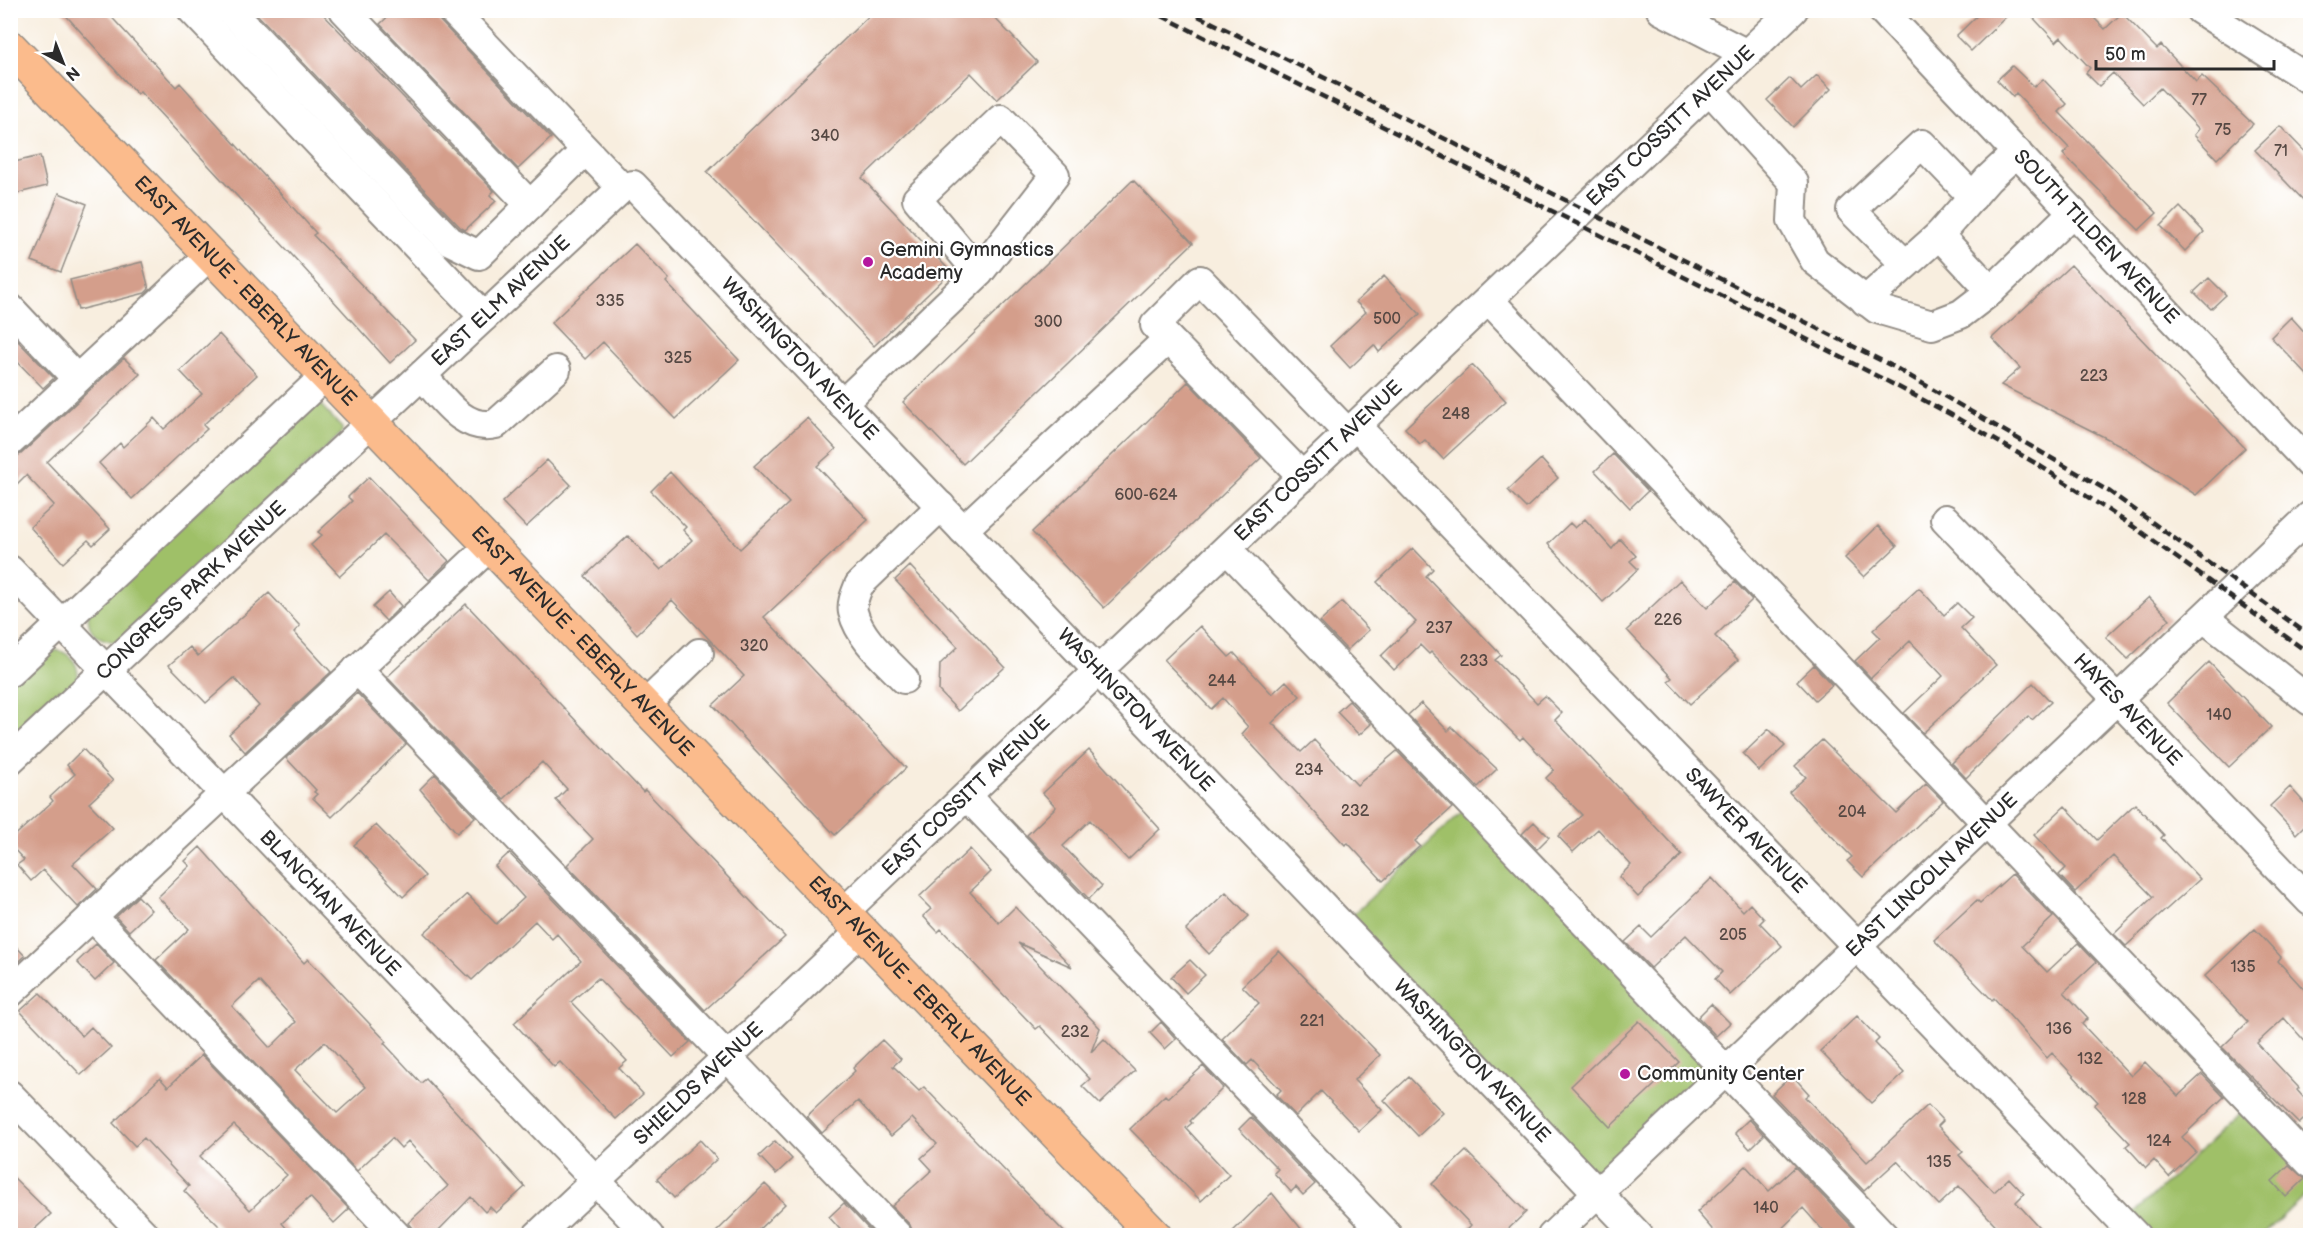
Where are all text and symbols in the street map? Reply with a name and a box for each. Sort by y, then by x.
north arrow [33,33,93,93]
scale bar [2096,33,2274,71]
street label: EAST COSSITT AVENUE [1582,41,1760,212]
text: 50 m [2105,44,2146,65]
text: N [61,62,83,84]
house number: 77 [2191,91,2207,110]
house number: 75 [2214,121,2232,140]
house number: 340 [810,127,840,146]
house number: 71 [2274,142,2288,161]
street label: SOUTH TILDEN AVENUE [2008,145,2184,329]
street label: EAST AVENUE - EBERLY AVENUE [129,171,361,411]
street label: EAST ELM AVENUE [427,231,575,372]
place label: Gemini Gymnastics Academy [880,238,1054,285]
marker: Gemini Gymnastics Academy [861,255,875,269]
street label: WASHINGTON AVENUE [716,273,883,446]
house number: 335 [596,292,624,311]
house number: 500 [1373,310,1401,329]
house number: 300 [1034,313,1062,332]
house number: 325 [664,349,692,368]
house number: 223 [2080,367,2108,386]
street label: EAST COSSITT AVENUE [1229,376,1408,547]
house number: 248 [1442,405,1470,424]
house number: 600-624 [1114,486,1178,505]
street label: CONGRESS PARK AVENUE [91,496,291,685]
street label: EAST AVENUE - EBERLY AVENUE [466,521,698,761]
house number: 226 [1654,611,1683,630]
house number: 237 [1426,619,1453,638]
street label: WASHINGTON AVENUE [1052,624,1219,797]
house number: 320 [740,637,768,656]
street label: HAYES AVENUE [2068,649,2187,771]
house number: 233 [1460,652,1489,671]
house number: 244 [1208,672,1237,691]
house number: 140 [2206,706,2232,725]
street label: EAST COSSITT AVENUE [877,710,1055,881]
house number: 234 [1295,761,1324,780]
street label: SAWYER AVENUE [1680,763,1812,899]
street label: EAST LINCOLN AVENUE [1841,788,2023,962]
house number: 232 [1341,802,1370,821]
house number: 204 [1838,803,1867,822]
street label: BLANCHAN AVENUE [254,825,405,981]
street label: EAST AVENUE - EBERLY AVENUE [803,871,1036,1111]
house number: 205 [1719,926,1747,945]
house number: 135 [2230,958,2256,977]
street label: WASHINGTON AVENUE [1388,975,1555,1148]
house number: 221 [1300,1012,1324,1031]
street label: SHIELDS AVENUE [629,1017,768,1150]
house number: 136 [2046,1020,2072,1039]
house number: 232 [1061,1023,1090,1042]
house number: 132 [2077,1050,2103,1069]
place label: Community Center [1637,1062,1805,1086]
marker: Community Center [1618,1067,1632,1081]
house number: 128 [2122,1090,2146,1109]
house number: 124 [2146,1132,2172,1151]
house number: 135 [1926,1153,1952,1172]
house number: 140 [1753,1199,1779,1218]

